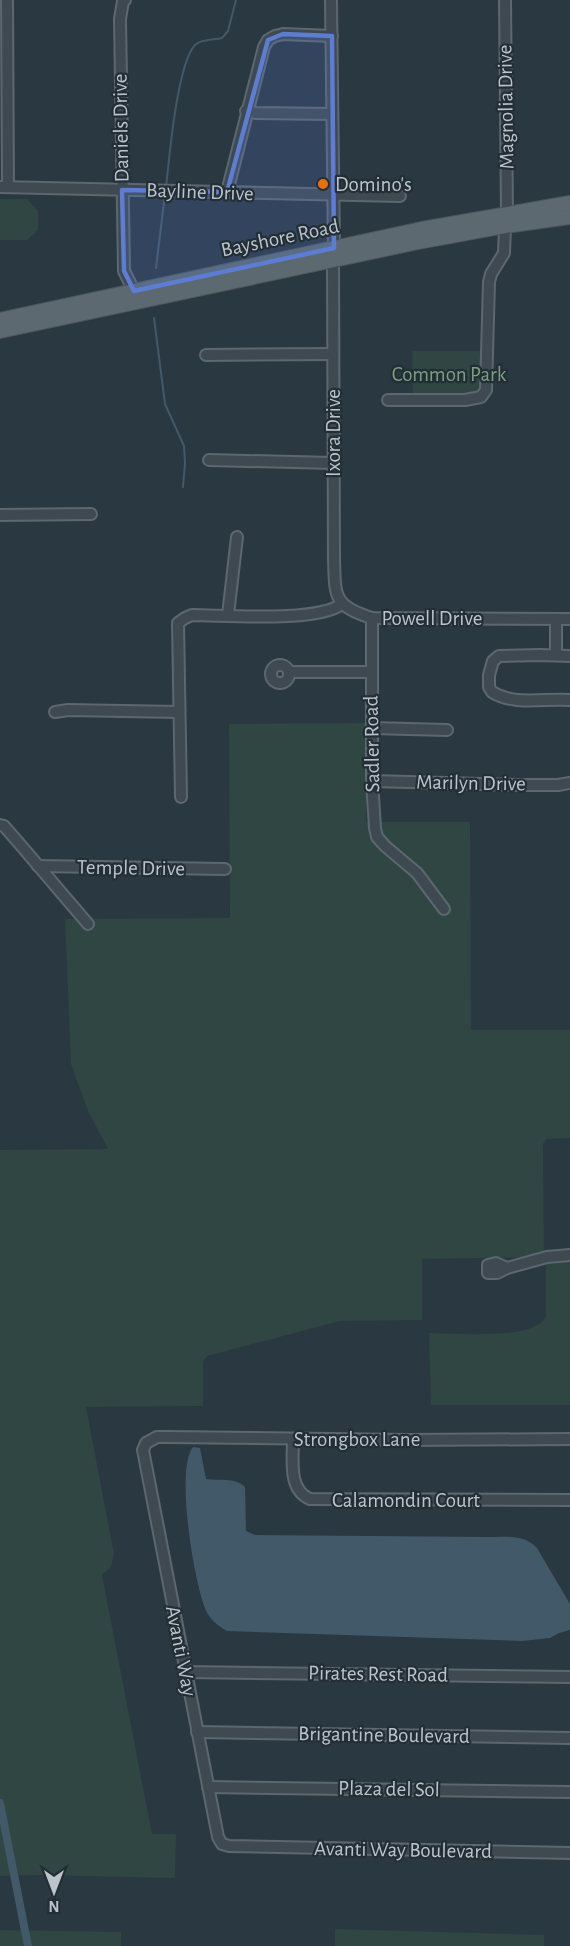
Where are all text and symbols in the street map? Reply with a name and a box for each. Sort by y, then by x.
street label: Magnolia Drive [494,45,518,169]
street label: Daniels Drive [110,73,132,183]
place label: Domino's [335,174,412,195]
marker: Domino's [316,177,330,191]
street label: Bayline Drive [146,180,254,204]
street label: Bayshore Road [219,215,341,261]
park label: Common Park [392,364,507,385]
street label: Ixora Drive [323,389,344,477]
street label: Powell Drive [381,608,483,629]
street label: Sadler Road [361,695,383,793]
street label: Marilyn Drive [416,772,526,794]
street label: Temple Drive [77,857,185,879]
street label: Strongbox Lane [294,1429,420,1450]
street label: Calamondin Court [332,1490,480,1511]
street label: Avanti Way [162,1604,200,1698]
street label: Pirates Rest Road [308,1662,448,1686]
street label: Brigantine Boulevard [298,1723,470,1747]
street label: Plaza del Sol [338,1778,440,1800]
street label: Avanti Way Boulevard [314,1838,492,1862]
north arrow [24,1862,84,1922]
text: N [48,1898,60,1914]

